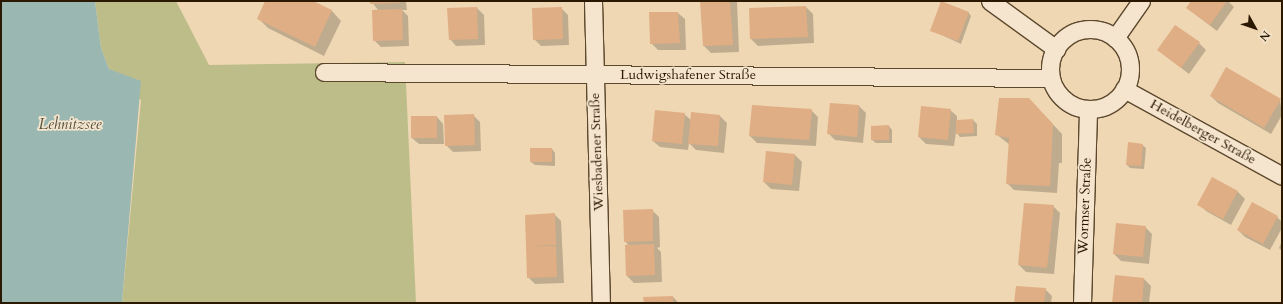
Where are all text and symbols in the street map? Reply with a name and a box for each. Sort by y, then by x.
north arrow [1235,8,1275,48]
text: N [1256,28,1273,45]
street label: Ludwigshafener Straße [620,67,756,83]
street label: Wiesbadener Straße [587,93,607,211]
street label: Heidelberger Straße [1147,96,1259,168]
water label: Lehnitzsee [38,116,102,134]
street label: Wormser Straße [1075,157,1095,255]

